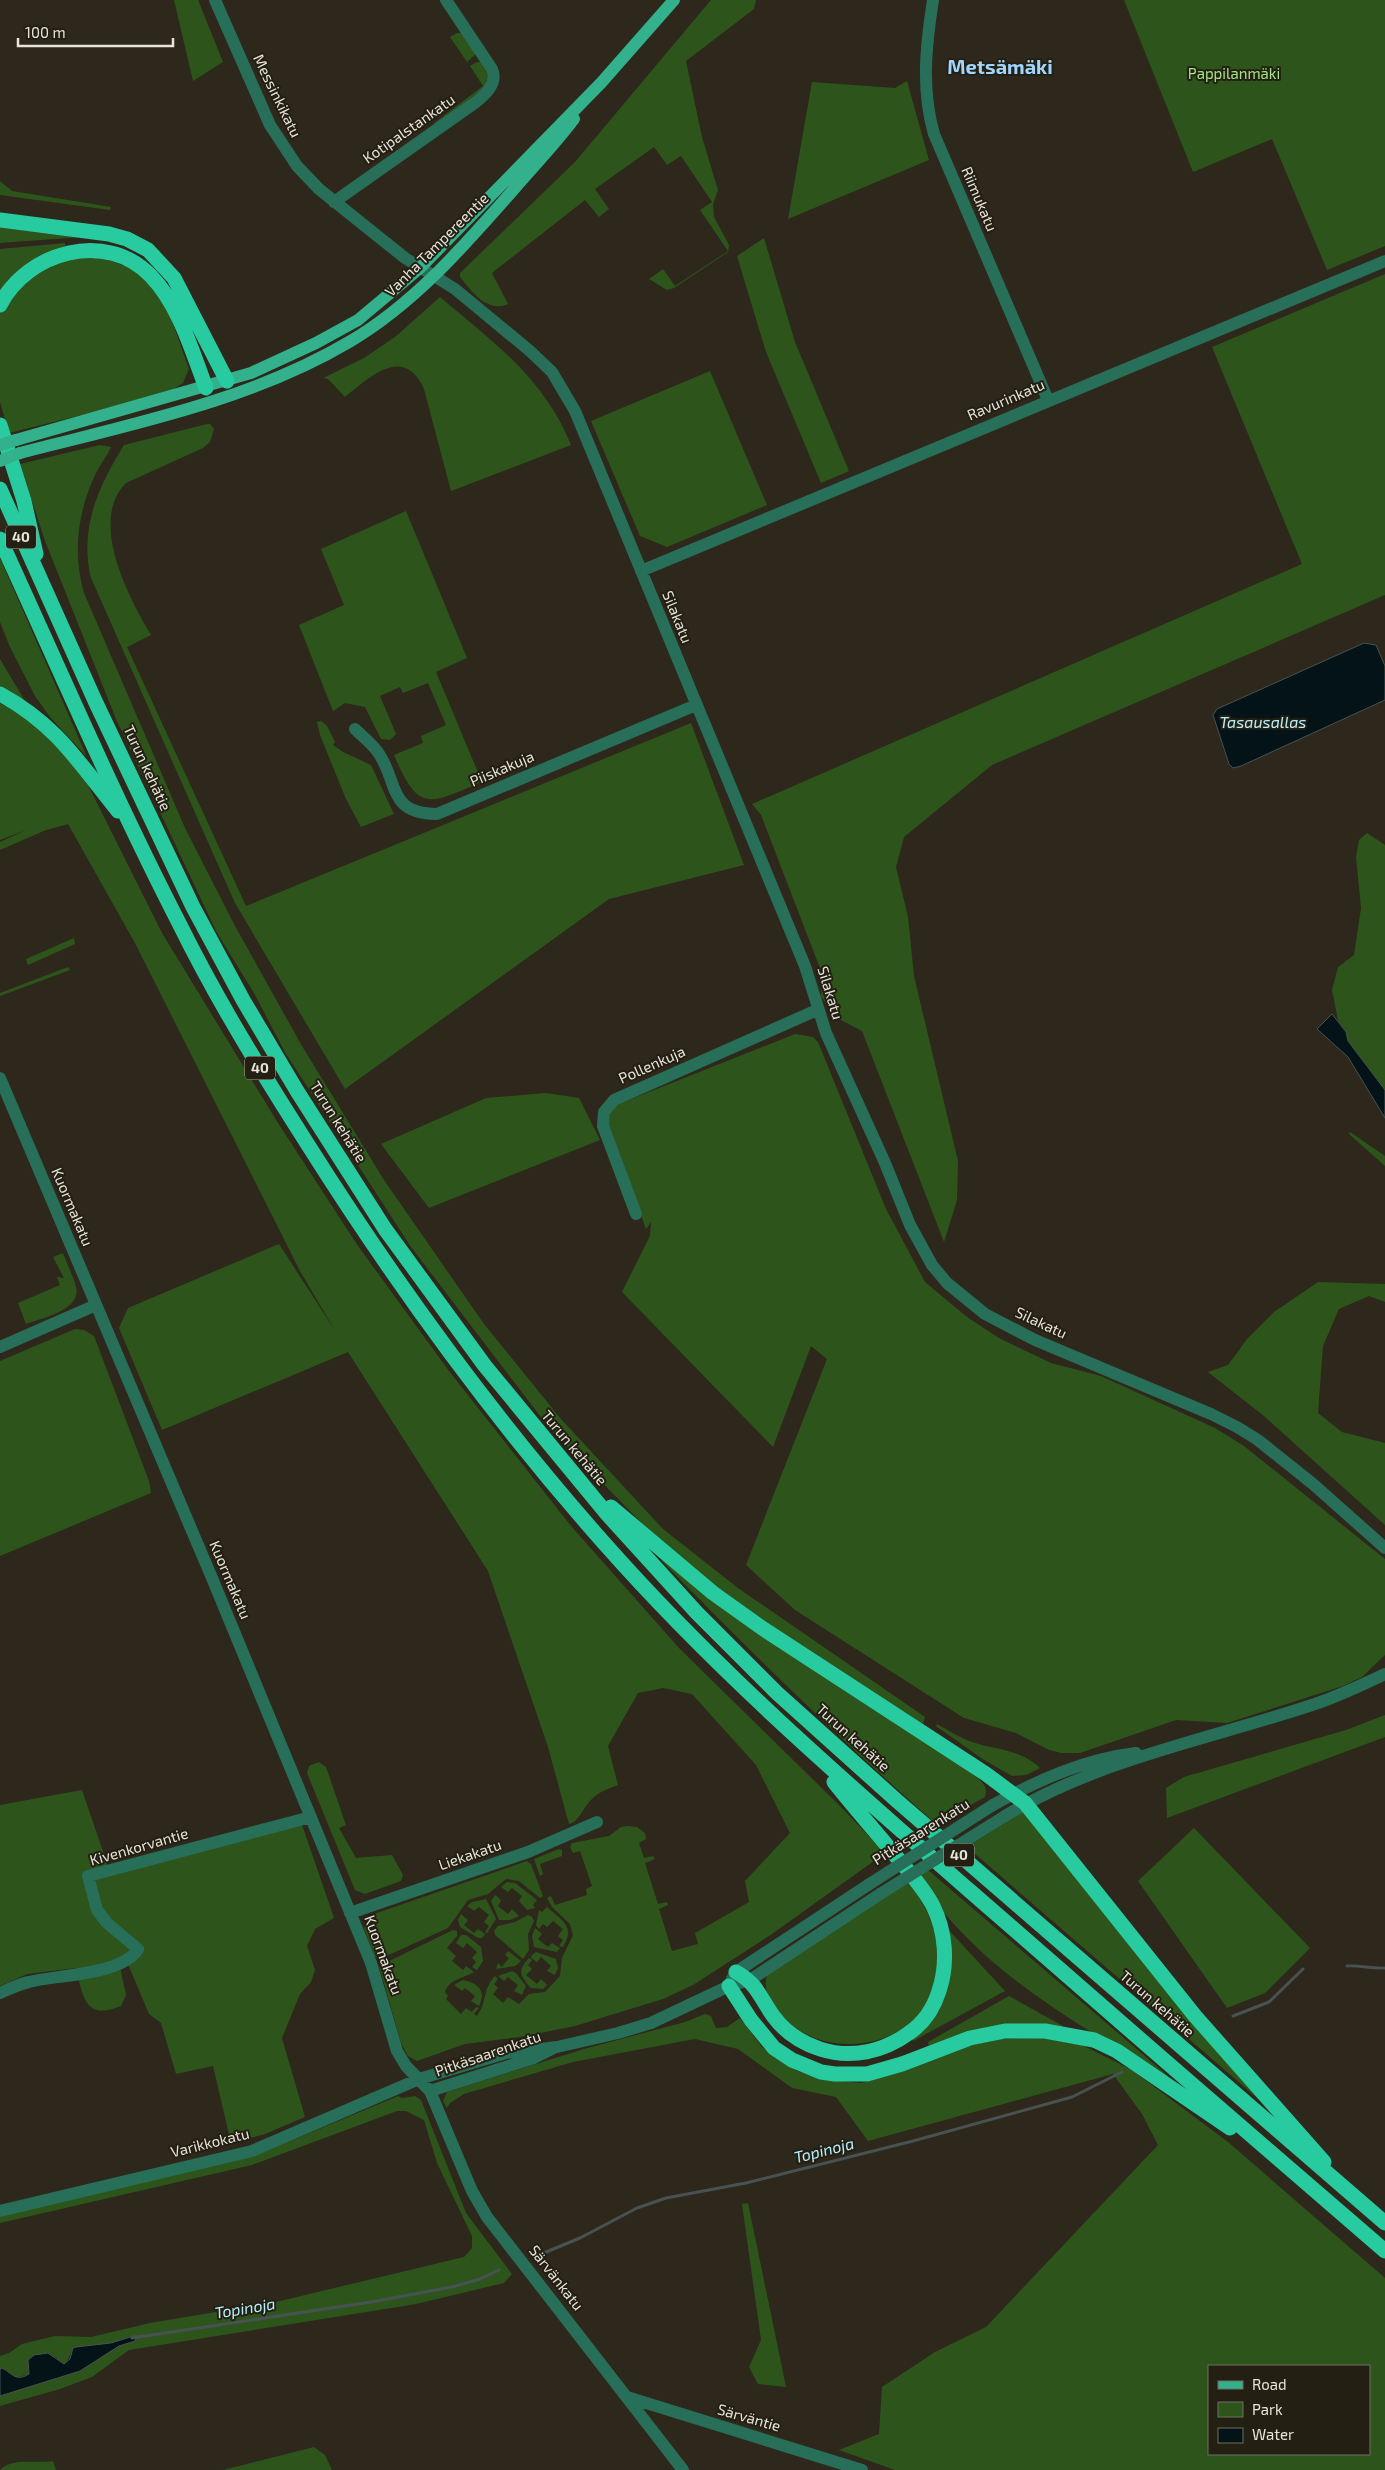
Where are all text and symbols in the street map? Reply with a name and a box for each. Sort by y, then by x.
scale bar [18,15,172,47]
text: 100 m [25,23,66,41]
street label: Messinkikatu [250,51,306,140]
district label: Metsämäki [947,54,1053,78]
park label: Pappilanmäki [1188,64,1280,82]
street label: Kotipalstankatu [359,90,458,167]
street label: Riimukatu [958,164,1002,234]
street label: Vanha Tampereentie [381,189,492,300]
street label: Ravurinkatu [964,375,1047,424]
road number: 40 [6,526,36,548]
street label: Silakatu [659,588,697,645]
water label: Tasausallas [1220,712,1306,731]
street label: Turun kehätie [120,722,176,813]
street label: Piiskakuja [467,747,537,791]
street label: Silakatu [814,964,848,1022]
street label: Pollenkuja [615,1041,688,1088]
road number: 40 [245,1056,275,1080]
street label: Turun kehätie [307,1077,371,1165]
street label: Kuormakatu [48,1165,97,1249]
street label: Silakatu [1013,1302,1070,1342]
street label: Turun kehätie [538,1406,611,1489]
street label: Kuormakatu [206,1538,255,1622]
street label: Turun kehätie [813,1700,894,1775]
street label: Pitkäsaarenkatu [869,1794,972,1868]
street label: Kivenkorvantie [87,1823,190,1869]
street label: Liekakatu [436,1835,504,1873]
road number: 40 [944,1844,974,1866]
street label: Kuormakatu [361,1912,407,1997]
street label: Turun kehätie [1117,1966,1198,2040]
street label: Pitkäsaarenkatu [432,2026,543,2080]
street label: Varikkokatu [169,2124,251,2160]
water label: Topinoja [792,2133,856,2167]
street label: Särvänkatu [526,2241,588,2314]
water label: Topinoja [213,2293,277,2323]
legend [1208,2365,1370,2455]
text: Road [1252,2375,1287,2393]
street label: Särväntie [716,2399,783,2435]
text: Park [1252,2400,1283,2418]
text: Water [1252,2425,1294,2443]

